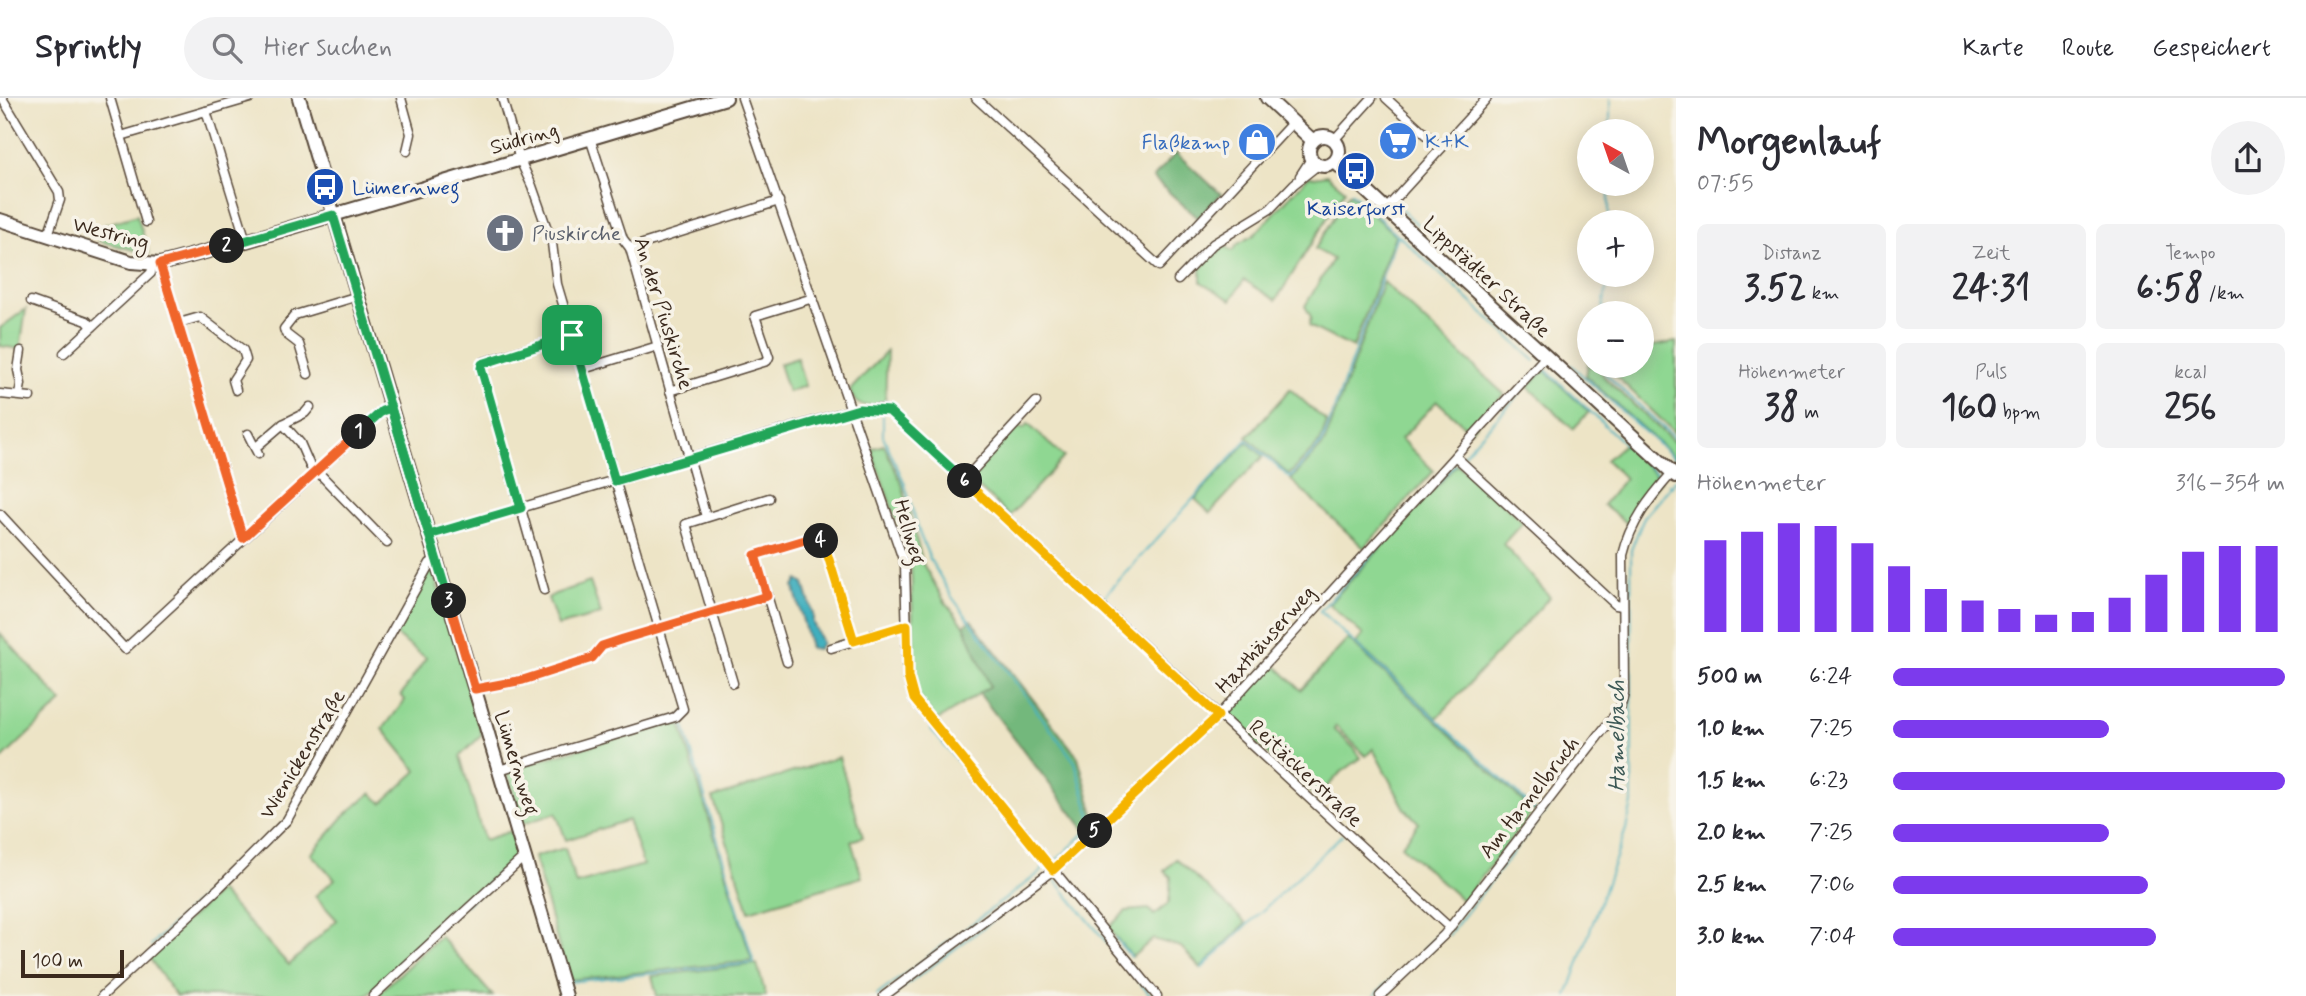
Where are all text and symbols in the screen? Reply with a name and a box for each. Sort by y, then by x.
search box [184,17,674,80]
text: Sprintly [35,26,142,70]
icon: search [208,29,246,67]
text: Hier suchen [264,31,392,65]
text: Karte [1962,33,2024,64]
text: Route [2062,33,2114,64]
text: Gespeichert [2152,33,2271,64]
street label: Südring [487,116,562,162]
text: Morgenlauf [1697,118,1881,167]
north arrow [1577,119,1654,196]
map controls [1577,119,1654,378]
supermarket icon: K+K [1377,120,1419,162]
shop icon: Flaßkamp [1236,121,1278,163]
button: share [2211,121,2285,195]
place label: K+K [1425,128,1469,156]
place label: Flaßkamp [1141,129,1230,157]
bus stop icon: Kaiserforst [1335,150,1377,192]
bus stop icon: Lümernweg [304,166,346,208]
text: 07:55 [1697,169,1754,199]
place label: Lümernweg [352,174,460,204]
place label: Kaiserforst [1307,195,1406,225]
street label: Westring [69,210,152,259]
button: + [1577,210,1654,287]
street label: Lippstädter Straße [1416,211,1556,344]
church icon: Piuskirche [484,212,526,254]
place label: Piuskirche [532,220,621,248]
pin: 2 [210,228,244,264]
text: 2 [222,233,231,258]
street label: An der Piuskirche [627,234,700,393]
text: Distanz [1762,241,1822,266]
text: Zeit [1972,241,2010,266]
text: Tempo [2165,241,2215,266]
text: 3.52 [1744,266,1807,312]
text: 24:31 [1952,266,2030,312]
text: 6:58 [2136,266,2203,312]
text: km [1807,281,1839,306]
text: /km [2203,281,2245,306]
button: − [1577,301,1654,378]
pin [542,305,602,365]
icon: arrive [553,316,591,354]
text: Höhenmeter [1738,360,1845,385]
text: Puls [1975,360,2007,385]
text: kcal [2174,360,2206,385]
text: 38 [1764,385,1799,431]
text: 160 [1941,385,1997,431]
text: 256 [2164,385,2216,431]
text: m [1799,400,1819,425]
text: bpm [1997,400,2041,425]
pin: 1 [342,414,376,450]
text: 1 [354,419,363,444]
pin: 6 [948,464,982,498]
text: 6 [960,468,969,493]
text: Höhenmeter [1697,469,1826,499]
text: 316–354 m [2175,469,2285,499]
street label: Hellweg [884,496,932,569]
pin: 4 [804,524,838,558]
text: 4 [815,528,826,553]
street label: Haxthäuserweg [1210,580,1322,700]
pin: 3 [432,584,466,618]
text: 3 [444,588,453,613]
text: 500 m [1697,662,1762,692]
text: 6:24 [1809,662,1852,692]
water label: Hamelbach [1603,680,1633,792]
street label: Wienickenstraße [253,685,353,824]
street label: Lümernweg [485,708,545,820]
street label: Reitäckerstraße [1242,714,1368,834]
text: 1.0 km [1697,714,1765,744]
text: 7:25 [1809,714,1853,744]
street label: Am Hamelbruch [1473,731,1586,865]
text: 1.5 km [1697,766,1766,796]
text: 6:23 [1809,766,1848,796]
pin: 5 [1078,814,1112,848]
text: 5 [1089,818,1100,843]
text: 2.0 km [1697,818,1766,848]
text: 7:25 [1809,818,1853,848]
text: 2.5 km [1697,870,1767,900]
text: 7:06 [1809,870,1855,900]
text: 3.0 km [1697,922,1765,952]
text: 7:04 [1809,922,1856,952]
scale bar [21,947,124,979]
text: 100 m [32,949,83,974]

